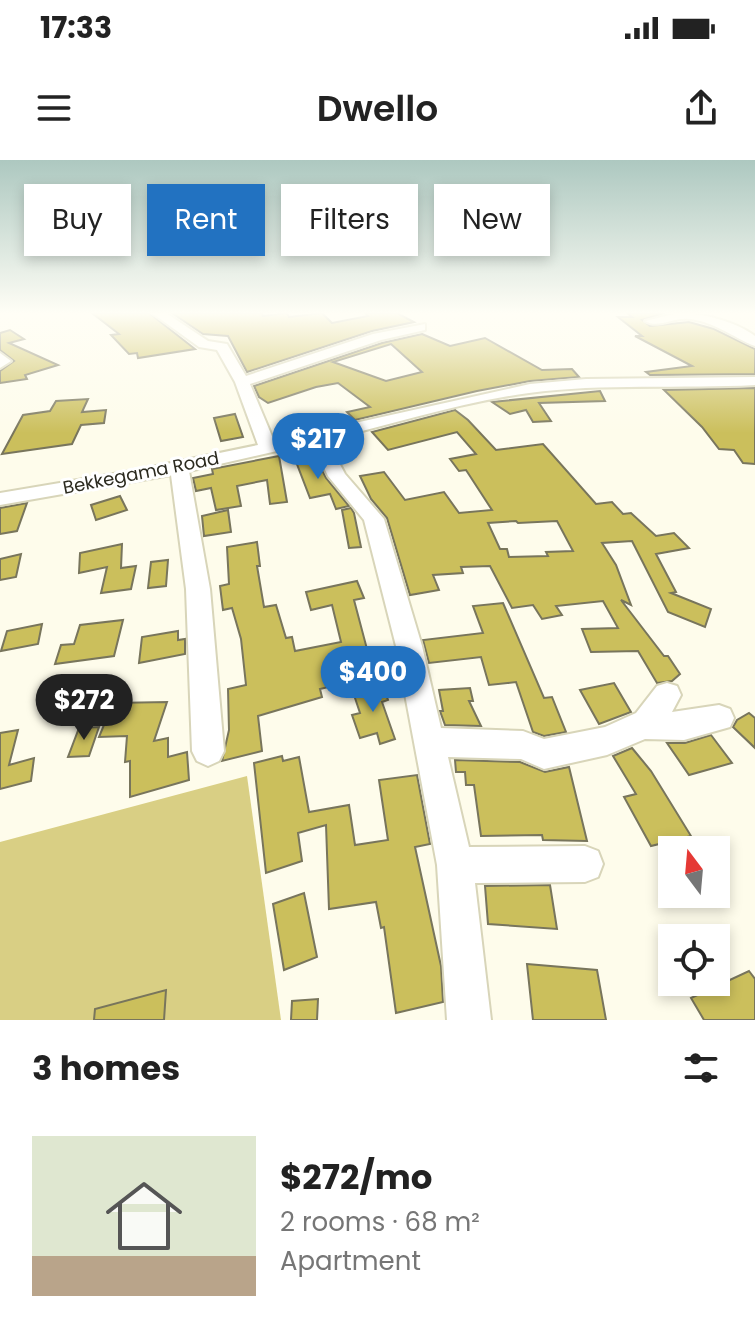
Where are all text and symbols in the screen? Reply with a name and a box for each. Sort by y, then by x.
text: 17:33 [40,6,112,49]
text: Dwello [317,83,438,134]
icon: menu [32,86,76,130]
icon: share [679,86,723,130]
chip: Buy [24,184,131,256]
chip: Rent [147,184,265,256]
chip: Filters [281,184,418,256]
chip: New [434,184,550,256]
pin: $217 [271,413,365,481]
text: $217 [290,421,346,457]
street label: Bekkegama Road [61,445,221,500]
pin: $400 [326,646,420,714]
text: $400 [339,654,407,690]
pin: $272 [37,674,131,742]
text: $272 [54,682,114,718]
north arrow [658,836,730,908]
map controls [658,836,730,996]
button: locate [658,924,730,996]
text: 3 homes [32,1044,180,1092]
icon: filters [679,1046,723,1090]
text: $272/mo [280,1153,432,1201]
icon: home [96,1168,192,1264]
text: 2 rooms · 68 m² [280,1204,480,1240]
text: Apartment [280,1243,421,1279]

